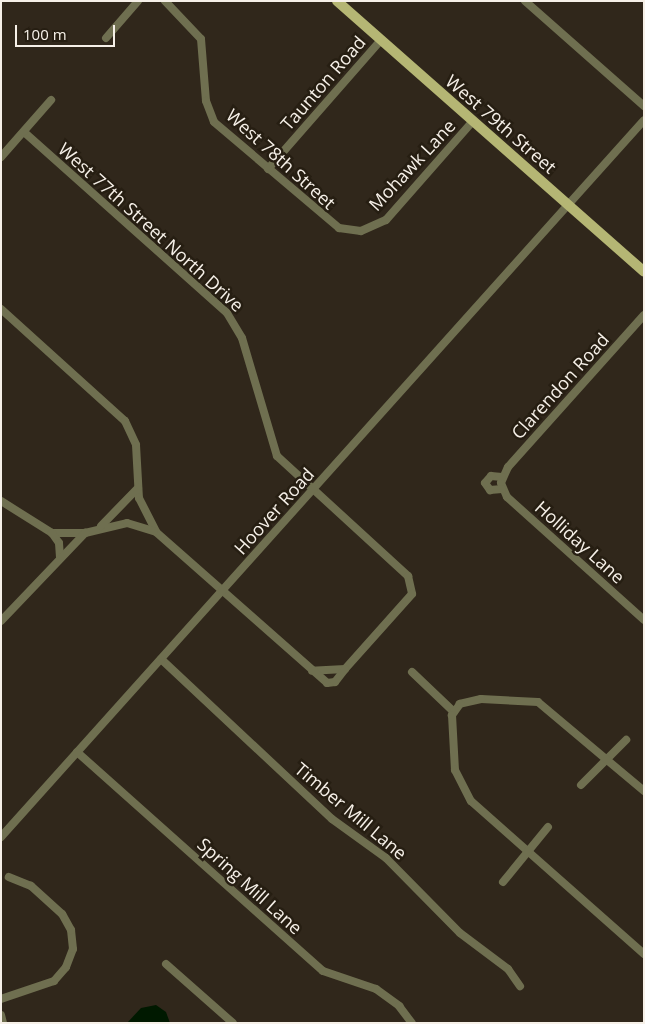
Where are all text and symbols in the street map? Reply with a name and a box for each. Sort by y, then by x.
scale bar [18,15,118,47]
text: 100 m [23,24,67,44]
street label: Taunton Road [276,31,370,135]
street label: West 79th Street [441,70,561,178]
street label: West 78th Street [222,104,340,214]
street label: Mohawk Lane [364,115,460,215]
street label: West 77th Street North Drive [54,138,248,316]
street label: Clarendon Road [507,329,613,443]
street label: Hoover Road [230,463,318,559]
street label: Holliday Lane [531,496,629,588]
street label: Timber Mill Lane [291,758,411,864]
street label: Spring Mill Lane [193,833,307,939]

